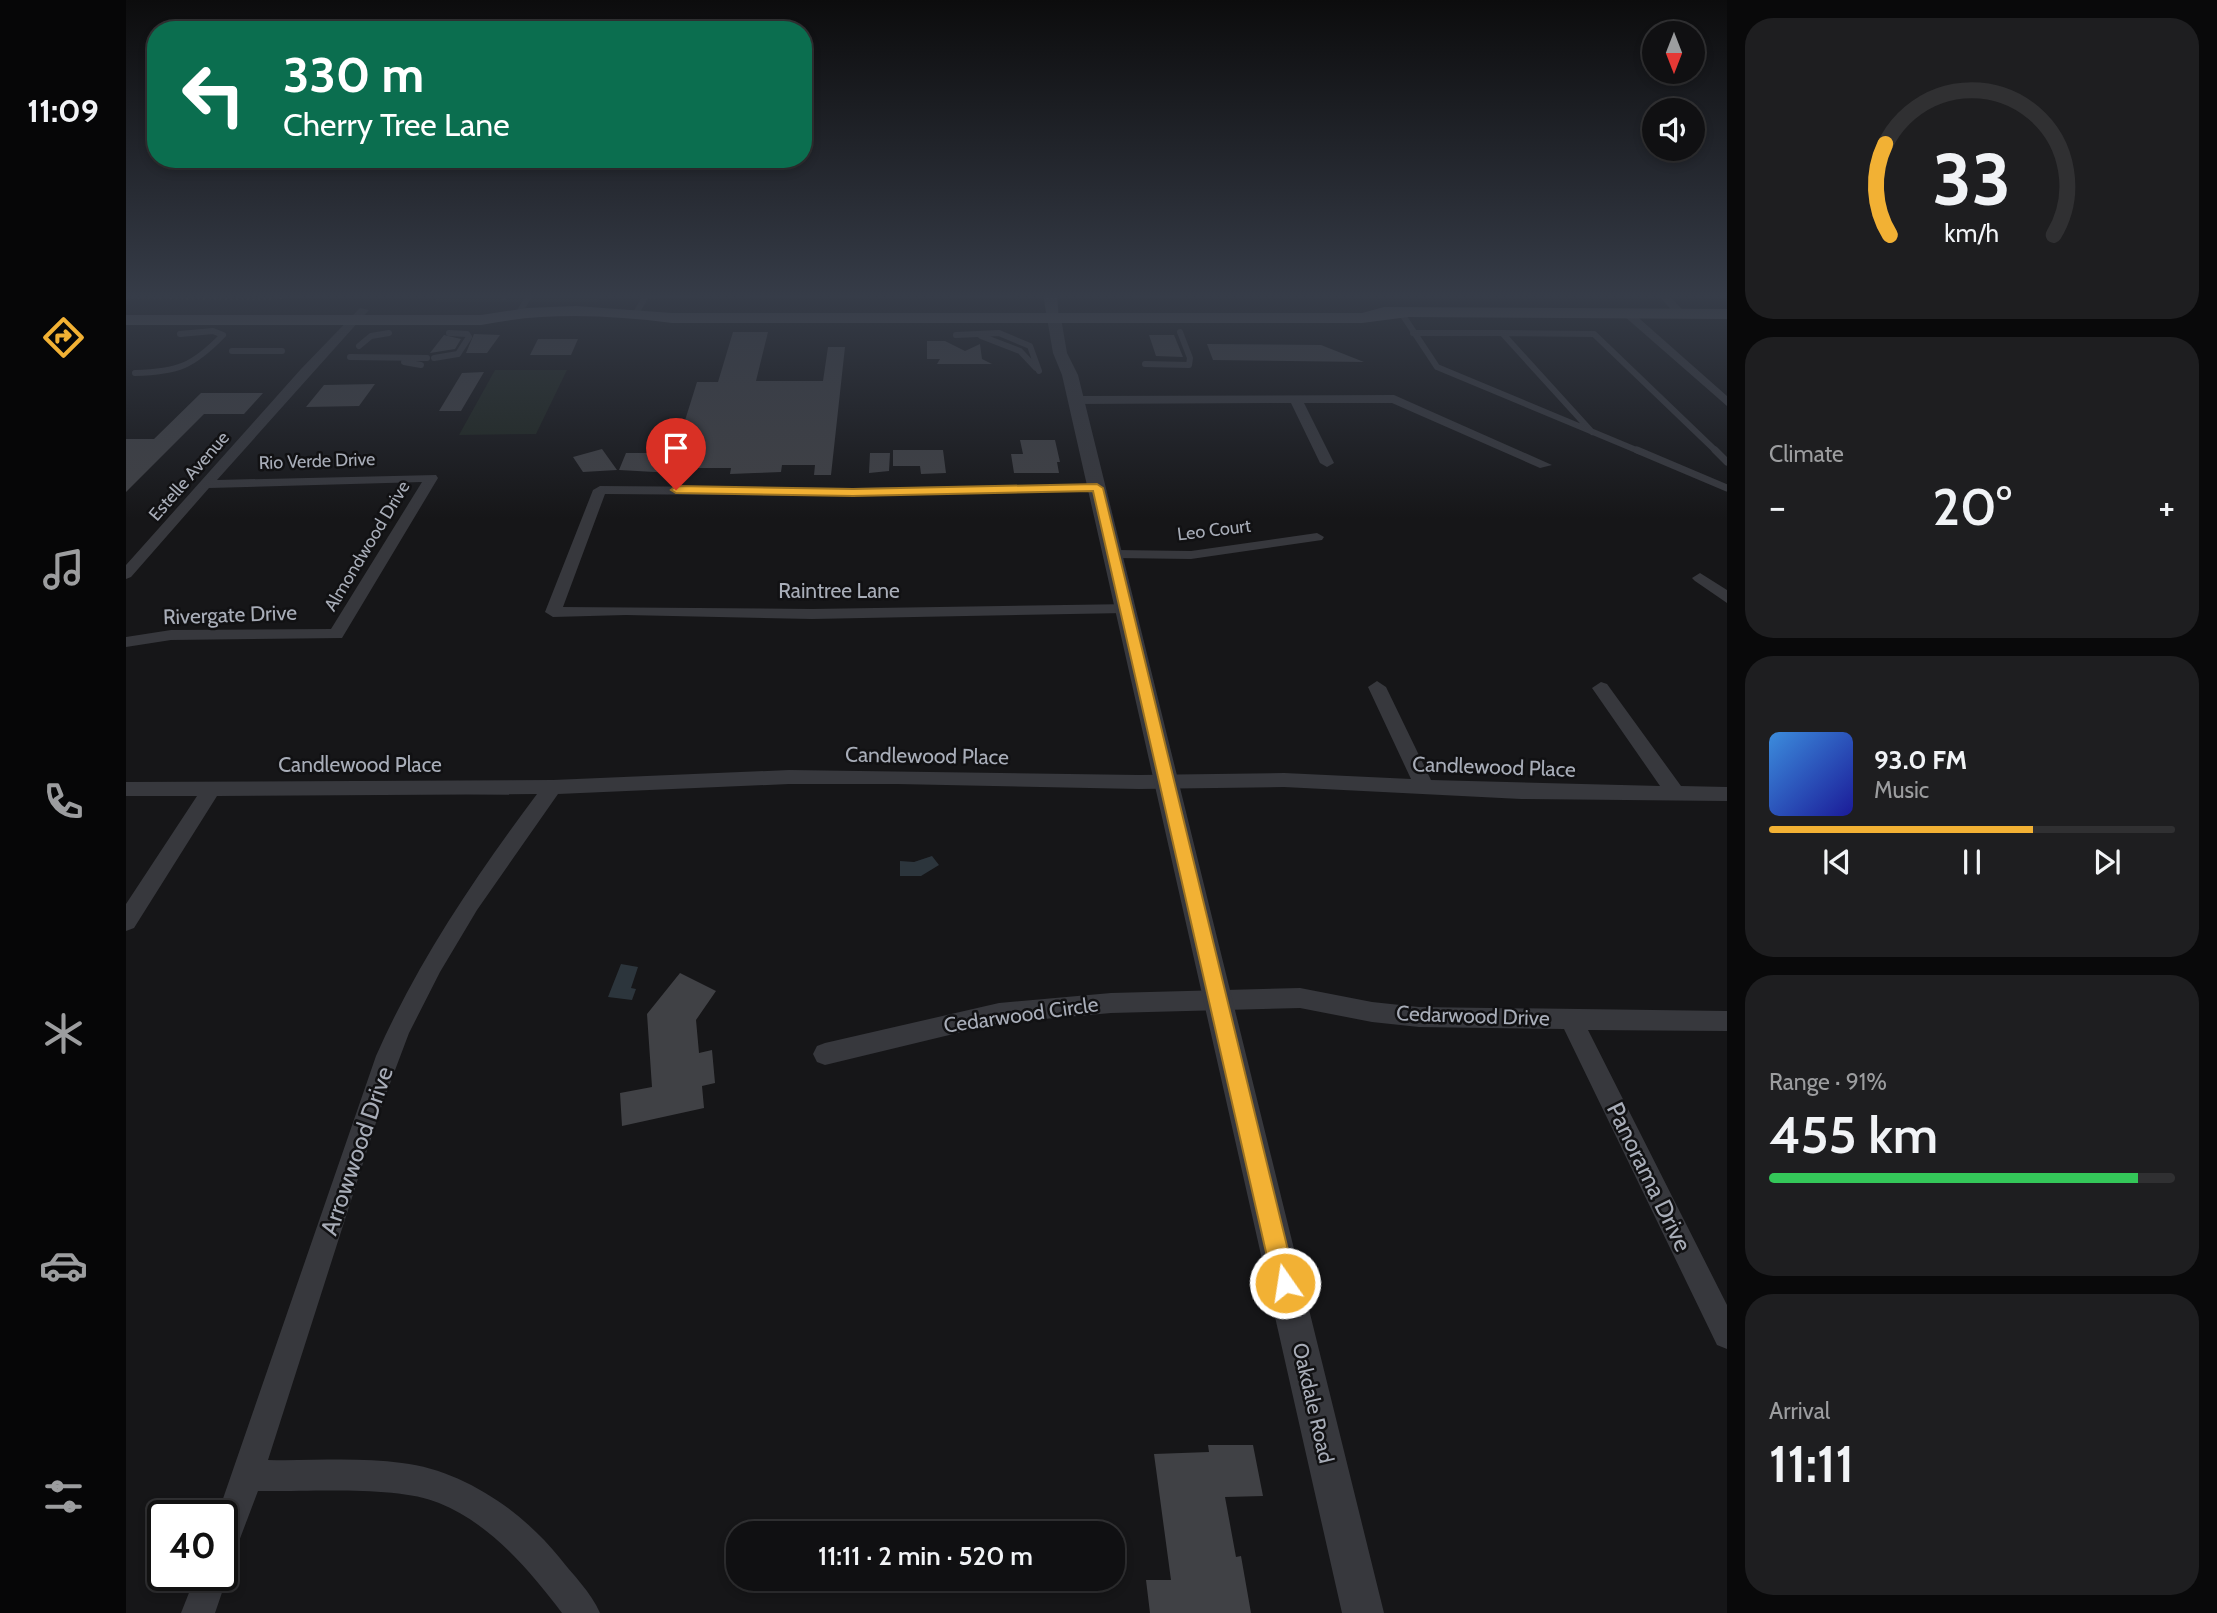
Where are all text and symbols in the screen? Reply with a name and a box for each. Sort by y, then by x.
north arrow [1642,21,1704,84]
map controls [1642,21,1705,161]
text: 330 m [283,45,424,104]
icon: left [168,49,259,140]
text: 11:09 [27,91,99,130]
button: sound [1642,98,1705,161]
text: Cherry Tree Lane [283,105,510,144]
text: 33 [1933,135,2011,223]
text: km/h [1945,217,1999,247]
icon: directions [39,313,88,362]
pin [646,418,706,490]
street label: Estelle Avenue [144,427,234,525]
icon: arrive [657,429,695,467]
text: Climate [1769,440,1844,468]
street label: Rio Verde Drive [258,448,376,474]
text: 20° [1932,475,2012,538]
street label: Almondwood Drive [319,477,415,615]
text: − [1769,483,1786,530]
text: + [2158,483,2175,530]
street label: Leo Court [1176,515,1252,545]
icon: music [39,545,88,594]
street label: Raintree Lane [778,578,900,603]
street label: Rivergate Drive [162,600,298,629]
street label: Candlewood Place [845,742,1009,769]
text: 93.0 FM [1874,744,1967,776]
street label: Candlewood Place [1412,751,1576,782]
street label: Candlewood Place [278,752,442,777]
text: Music [1874,776,1929,804]
icon: phone [39,777,88,826]
icon: previous [1818,843,1856,881]
icon: pause [1953,843,1991,881]
icon: next [2088,843,2126,881]
street label: Cedarwood Circle [942,991,1100,1038]
street label: Cedarwood Drive [1396,1000,1550,1031]
icon: climate [39,1009,88,1058]
street label: Arrowwood Drive [314,1063,399,1239]
text: Range · 91% [1769,1068,1887,1096]
street label: Panorama Drive [1601,1098,1698,1256]
text: 455 km [1769,1103,1938,1166]
icon: car [39,1241,88,1290]
position arrow [1248,1246,1322,1320]
street label: Oakdale Road [1288,1340,1339,1465]
text: Arrival [1769,1397,1830,1425]
text: 11:11 [1769,1432,1854,1495]
icon: filters [39,1472,88,1521]
speed limit sign: 40 [147,1500,238,1591]
text: 11:11 · 2 min · 520 m [818,1540,1033,1572]

